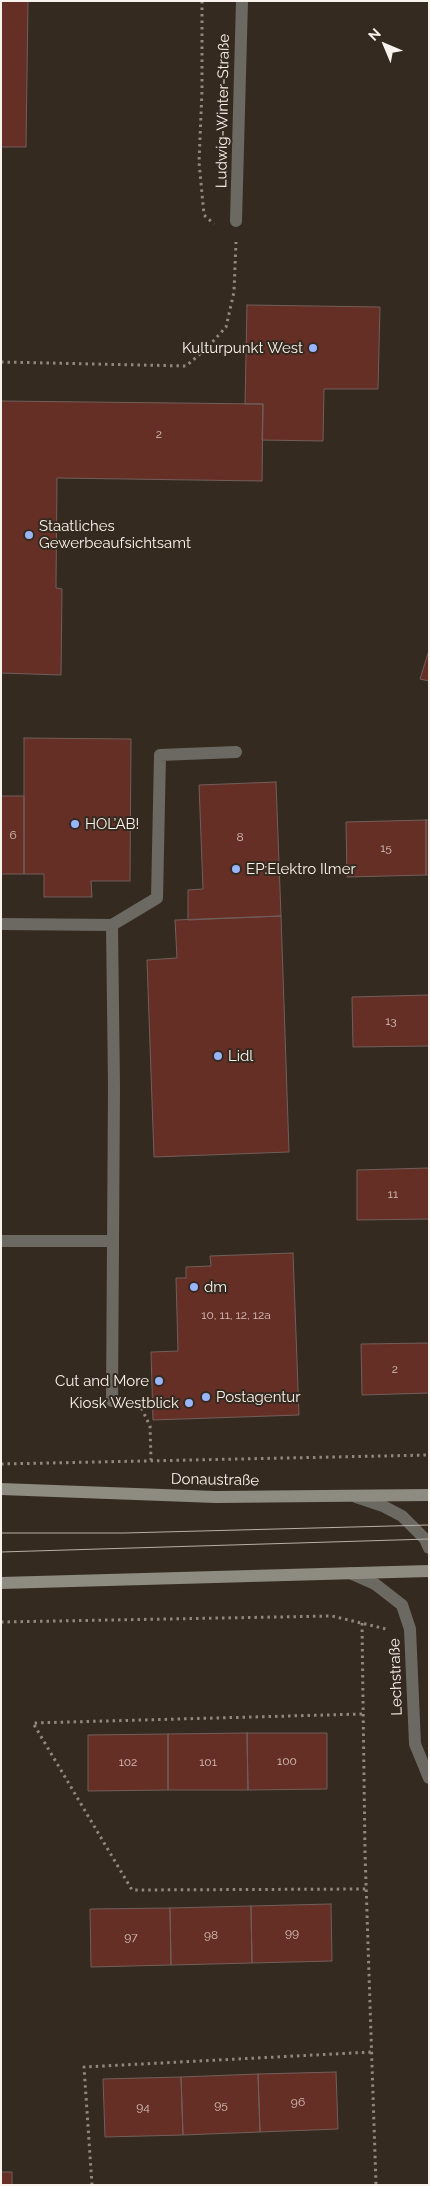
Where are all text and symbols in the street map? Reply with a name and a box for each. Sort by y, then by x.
north arrow [360,20,410,70]
text: N [365,25,384,44]
street label: Ludwig-Winter-Straße [213,34,233,188]
place label: Kulturpunkt West [182,339,303,357]
marker: Kulturpunkt West [307,342,319,354]
house number: 2 [156,427,162,441]
place label: Staatliches Gewerbeaufsichtsamt [39,517,191,552]
marker: Staatliches Gewerbeaufsichtsamt [23,529,35,541]
place label: HOL’AB! [85,815,139,833]
marker: HOL’AB! [69,818,81,830]
house number: 6 [9,828,17,842]
house number: 8 [236,830,244,844]
house number: 15 [380,841,392,855]
place label: EP:Elektro Ilmer [246,860,356,878]
marker: EP:Elektro Ilmer [230,863,242,875]
house number: 13 [385,1014,397,1028]
place label: Lidl [228,1047,253,1065]
marker: Lidl [212,1050,224,1062]
house number: 11 [388,1187,398,1201]
place label: dm [204,1278,227,1296]
marker: dm [188,1281,200,1293]
house number: 10, 11, 12, 12a [201,1308,271,1322]
house number: 2 [392,1362,398,1376]
place label: Cut and More [55,1372,149,1390]
marker: Cut and More [153,1375,165,1387]
place label: Postagentur [216,1388,300,1406]
marker: Postagentur [200,1391,212,1403]
place label: Kiosk Westblick [70,1394,179,1412]
marker: Kiosk Westblick [183,1397,195,1409]
street label: Donaustraße [171,1470,259,1490]
street label: Lechstraße [386,1638,406,1716]
house number: 100 [277,1754,297,1768]
house number: 102 [119,1755,137,1769]
house number: 101 [199,1755,217,1769]
house number: 99 [285,1926,299,1940]
house number: 98 [204,1928,218,1942]
house number: 97 [124,1930,138,1944]
house number: 96 [291,2095,305,2109]
house number: 95 [214,2098,228,2112]
house number: 94 [136,2100,150,2114]

